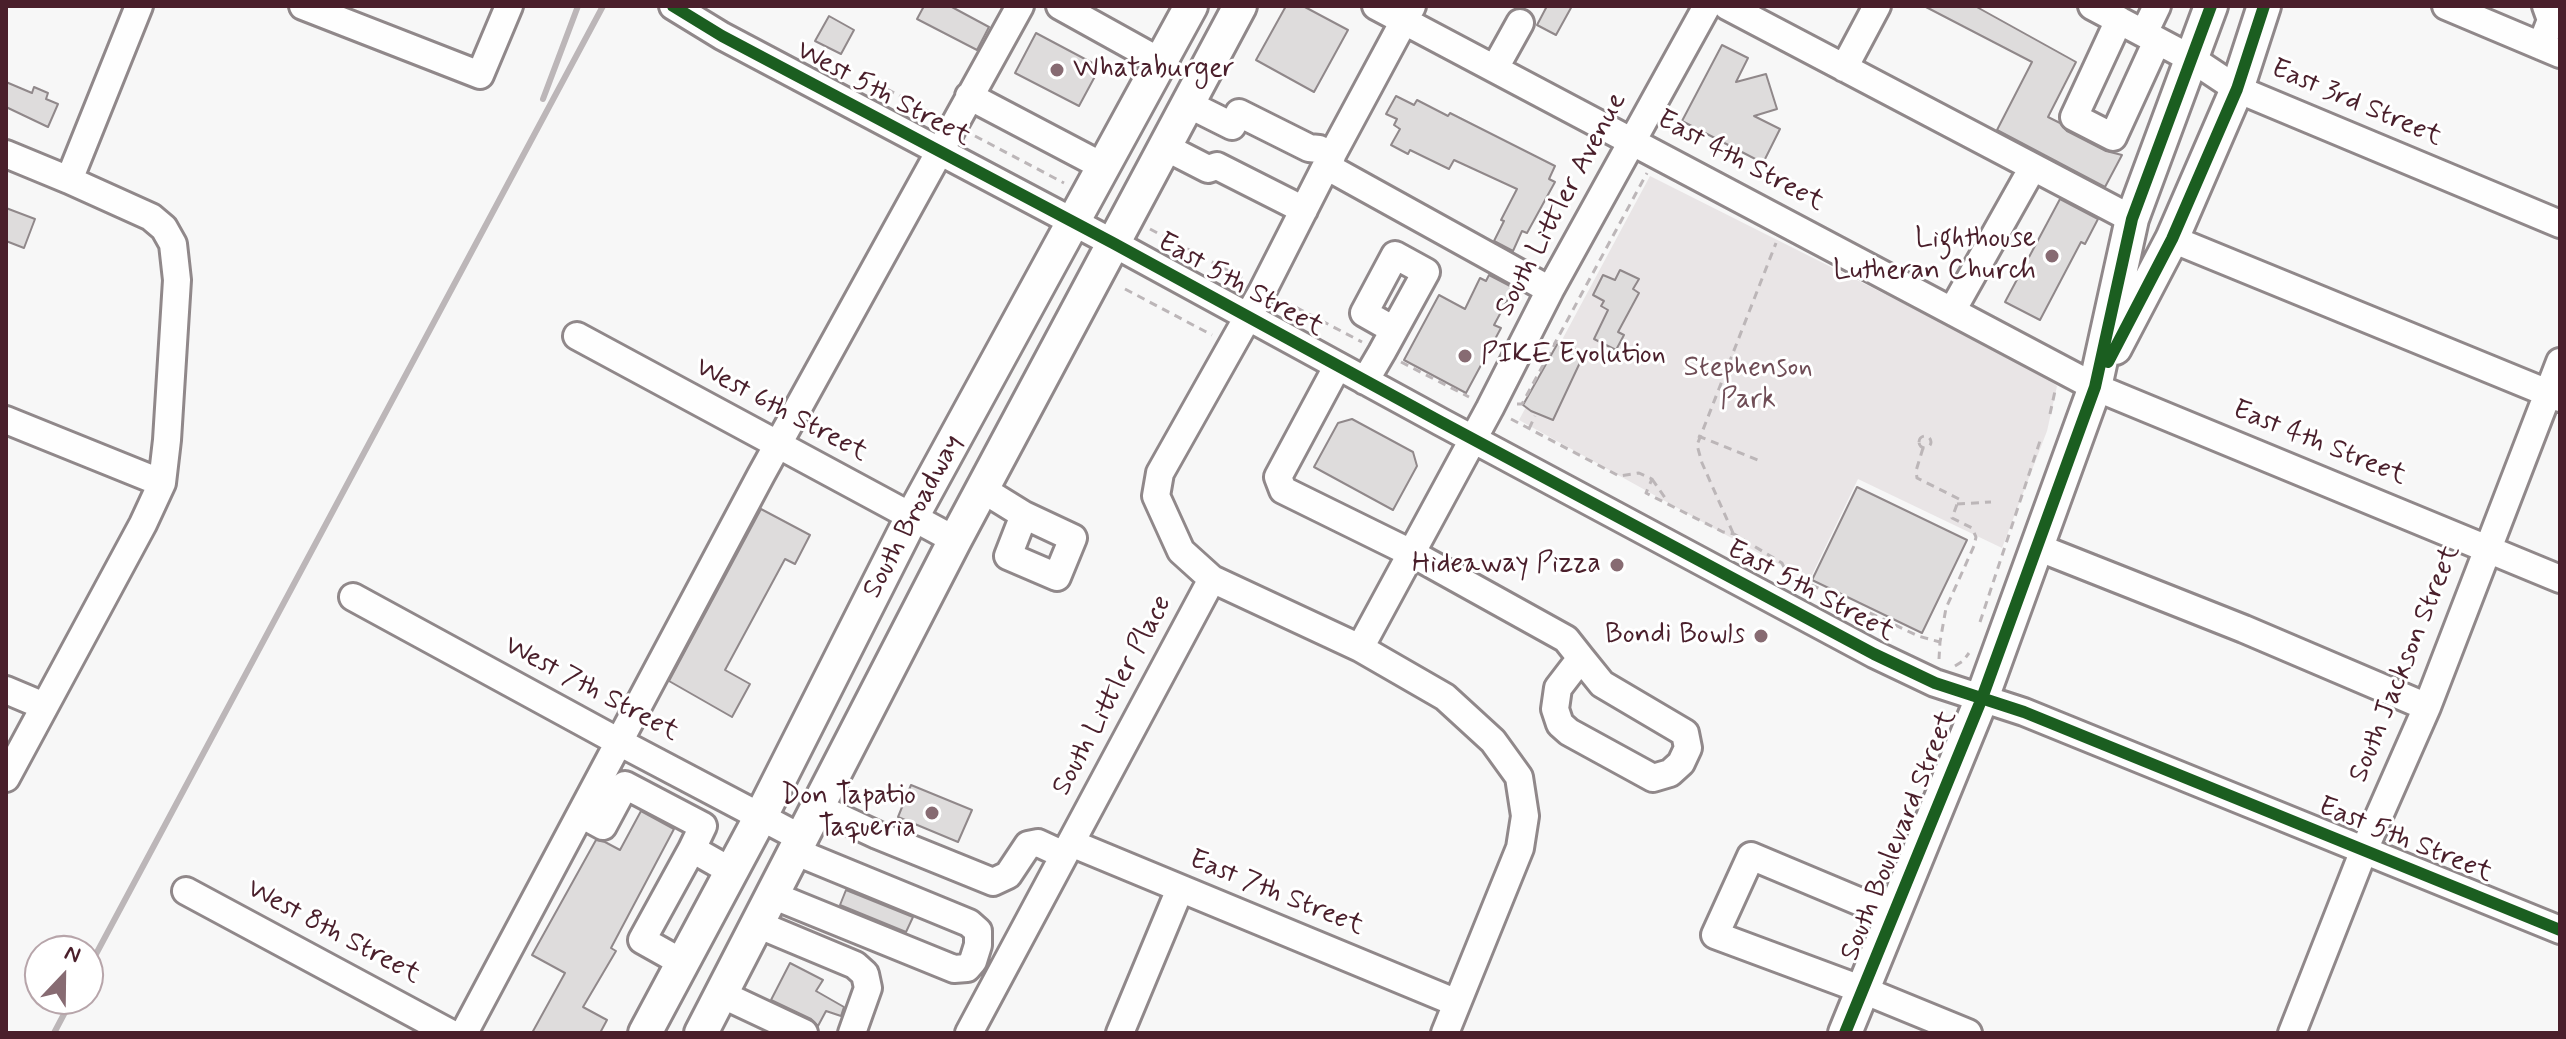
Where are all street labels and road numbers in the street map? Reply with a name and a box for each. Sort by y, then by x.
street label: West 5th Street [790,35,976,155]
street label: East 3rd Street [2265,53,2447,155]
street label: South Littler Avenue [1489,87,1635,323]
street label: East 4th Street [1651,104,1829,220]
street label: East 5th Street [1151,226,1329,346]
street label: West 6th Street [689,351,873,471]
street label: East 4th Street [2227,394,2411,494]
street label: South Broadway [857,429,971,605]
street label: East 5th Street [1720,534,1900,650]
street label: South Jackson Street [2343,540,2469,788]
street label: South Littler Place [1046,590,1180,802]
street label: West 7th Street [498,630,684,750]
street label: South Boulevard Street [1834,706,1966,966]
street label: East 5th Street [2313,791,2497,891]
street label: East 7th Street [1184,844,1368,944]
street label: West 8th Street [240,873,426,993]

